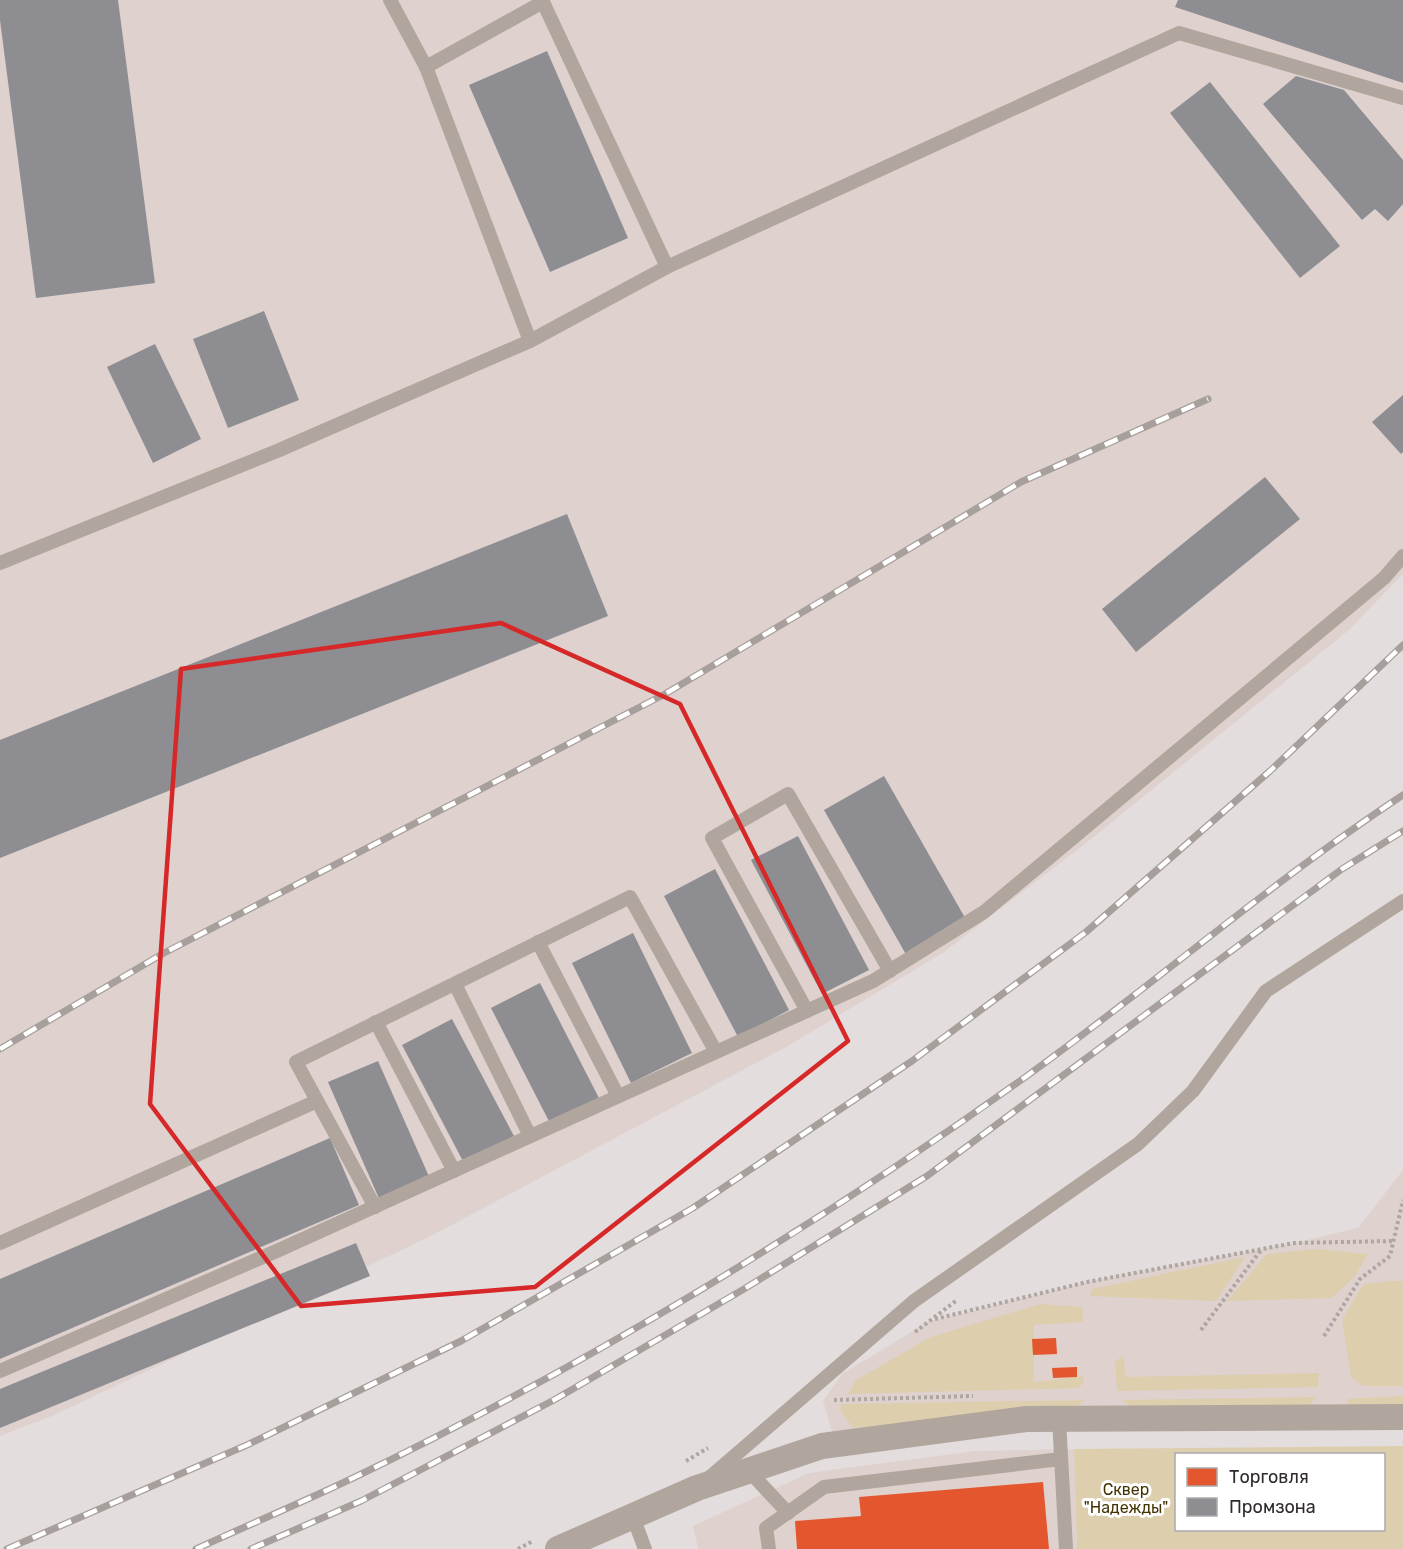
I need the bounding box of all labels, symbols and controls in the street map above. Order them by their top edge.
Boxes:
legend [1175,1453,1385,1531]
text: Торговля [1229,1466,1309,1488]
park label: Сквер "Надежды" [1084,1480,1168,1517]
text: Промзона [1229,1496,1316,1518]

